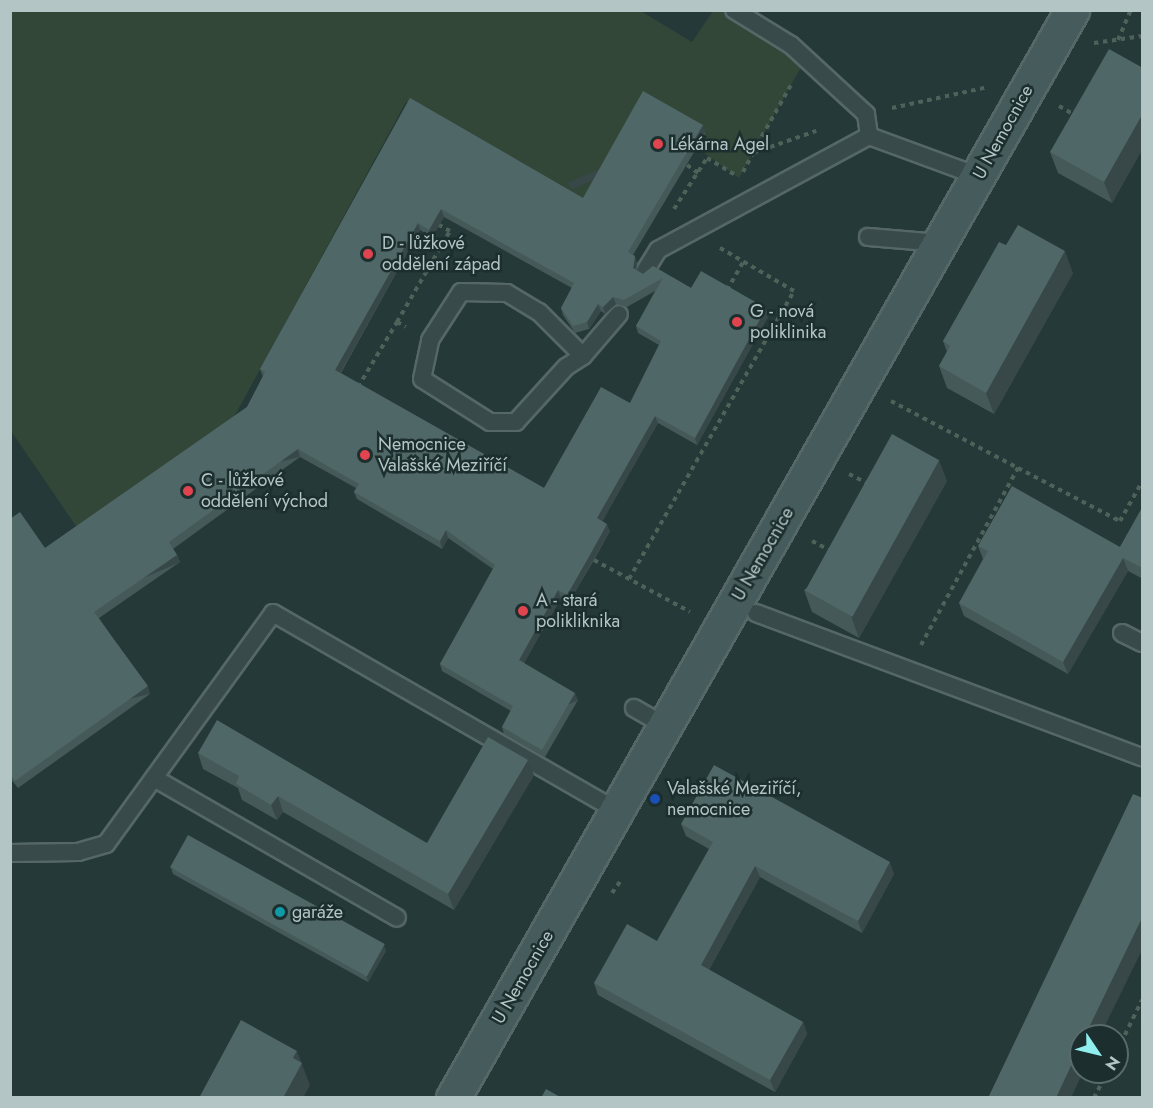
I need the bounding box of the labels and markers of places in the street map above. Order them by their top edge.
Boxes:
place label: Lékárna Agel [670,133,769,155]
marker: Lékárna Agel [651,137,665,151]
place label: D - lůžkové oddělení západ [382,233,501,276]
marker: D - lůžkové oddělení západ [359,245,377,263]
place label: G - nová poliklinika [750,301,826,344]
marker: G - nová poliklinika [728,313,746,331]
place label: Nemocnice Valašské Meziříčí [378,434,507,476]
marker: Nemocnice Valašské Meziříčí [356,446,374,464]
place label: C - lůžkové oddělení východ [201,470,328,512]
marker: C - lůžkové oddělení východ [179,482,197,500]
place label: A - stará polikliknika [536,590,620,632]
marker: A - stará polikliknika [514,602,532,620]
place label: Valašské Meziříčí, nemocnice [667,778,802,820]
marker: Valašské Meziříčí, nemocnice [648,792,662,806]
place label: garáže [292,901,343,923]
marker: garáže [273,905,287,919]

